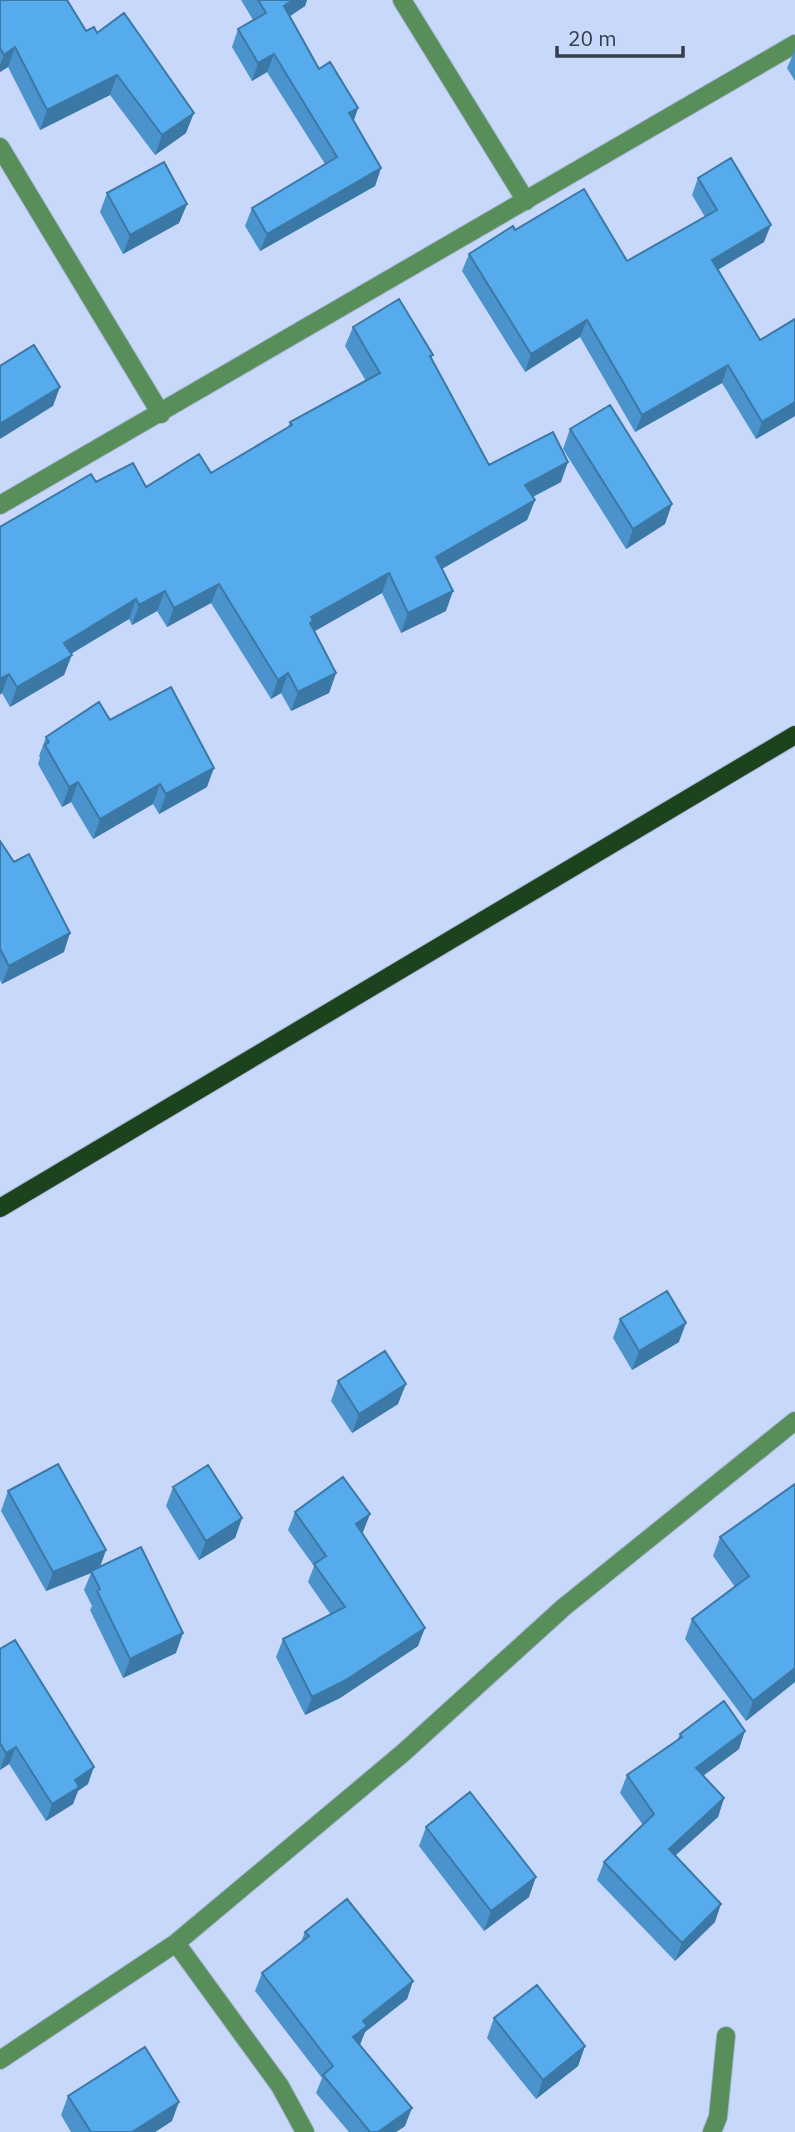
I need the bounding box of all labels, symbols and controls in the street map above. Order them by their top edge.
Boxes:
scale bar [557,14,683,58]
text: 20 m [568,24,617,52]

